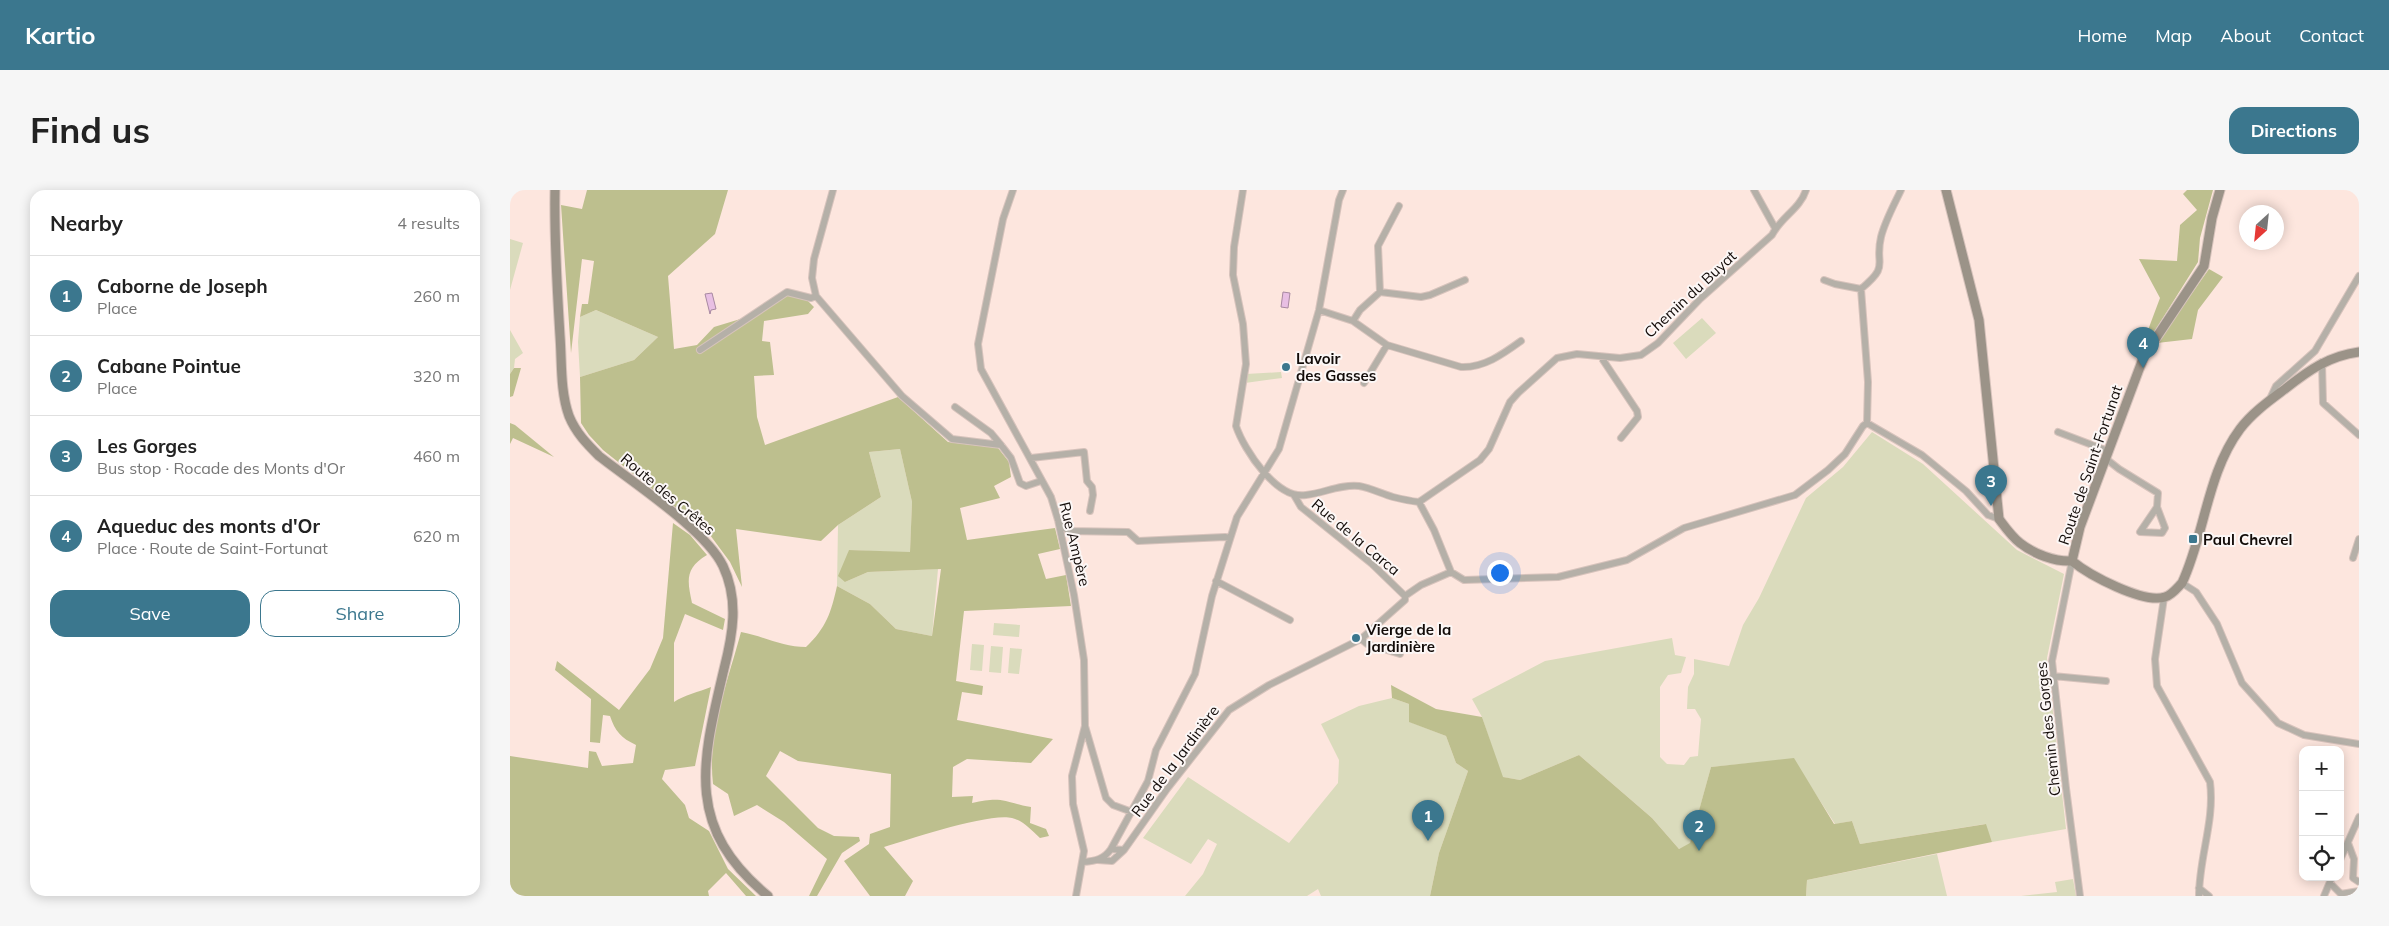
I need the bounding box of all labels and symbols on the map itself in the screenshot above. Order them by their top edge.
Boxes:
north arrow [2239,205,2284,250]
street label: Chemin du Buyat [1640,246,1740,342]
pin: 4 [2127,327,2159,368]
place label: Lavoir des Gasses [1296,349,1376,385]
marker: Lavoir des Gasses [1280,361,1292,373]
street label: Route de Saint-Fortunat [2054,383,2126,547]
street label: Route des Crêtes [617,449,719,539]
pin: 3 [1975,465,2007,506]
street label: Rue de la Carca [1308,495,1404,579]
street label: Rue Ampère [1055,500,1095,588]
place label: Paul Chevrel [2203,530,2292,549]
marker: Paul Chevrel [2187,533,2199,545]
your location [1487,560,1513,586]
place label: Vierge de la Jardinière [1365,620,1451,656]
marker: Vierge de la Jardinière [1350,632,1362,644]
street label: Chemin des Gorges [2032,661,2064,797]
street label: Rue de la Jardinière [1127,702,1223,820]
pin: 1 [1412,800,1444,841]
pin: 2 [1683,810,1715,851]

